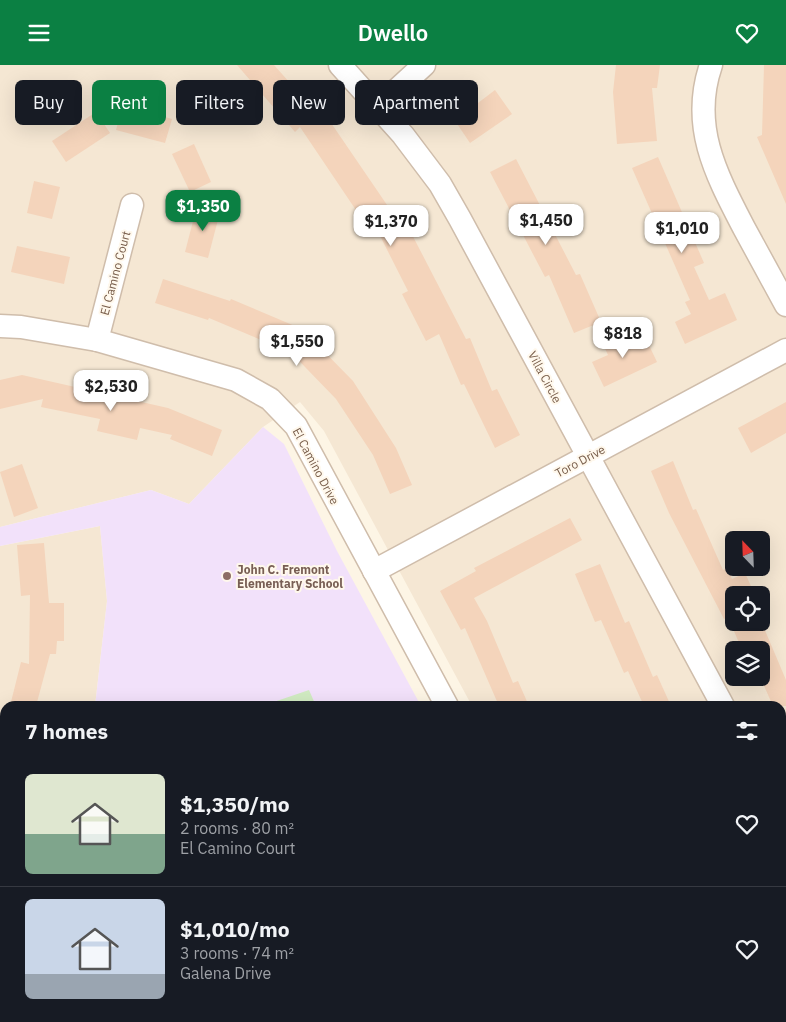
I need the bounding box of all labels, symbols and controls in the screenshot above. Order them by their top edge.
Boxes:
text: Dwello [358,18,428,47]
icon: menu [25,19,53,47]
icon: heart [733,19,761,47]
chip: Buy [15,80,82,125]
chip: Rent [92,80,166,125]
chip: Filters [176,80,263,125]
chip: New [273,80,345,125]
chip: Apartment [355,80,478,125]
pin: $1,350 [162,189,244,232]
text: $1,350 [177,196,229,216]
pin: $1,450 [505,203,587,246]
pin: $1,370 [350,205,432,247]
text: $1,450 [520,210,572,230]
text: $1,370 [365,211,417,231]
pin: $1,010 [641,211,723,254]
text: $1,010 [656,218,708,238]
street label: El Camino Court [97,229,133,317]
pin: $818 [593,317,653,359]
text: $818 [604,323,642,343]
pin: $1,550 [256,325,338,367]
text: $1,550 [271,331,323,351]
street label: Villa Circle [525,348,565,406]
pin: $2,530 [70,369,152,412]
text: $2,530 [85,376,137,396]
street label: El Camino Drive [290,425,343,507]
street label: Toro Drive [552,441,608,480]
north arrow [725,531,770,576]
map controls [725,531,770,686]
place label: John C. Fremont Elementary School [237,562,343,591]
marker: John C. Fremont Elementary School [221,570,233,582]
button: locate [725,586,770,631]
button: layers [725,641,770,686]
text: 7 homes [25,717,108,745]
icon: filters [733,717,761,745]
text: $1,350/mo [180,790,290,818]
icon: home [65,794,125,854]
icon: heart [733,810,761,838]
text: 2 rooms · 80 m² [180,818,294,838]
text: El Camino Court [180,838,295,858]
text: $1,010/mo [180,915,290,943]
icon: home [65,919,125,979]
icon: heart [733,935,761,963]
text: 3 rooms · 74 m² [180,943,294,963]
text: Galena Drive [180,963,271,983]

